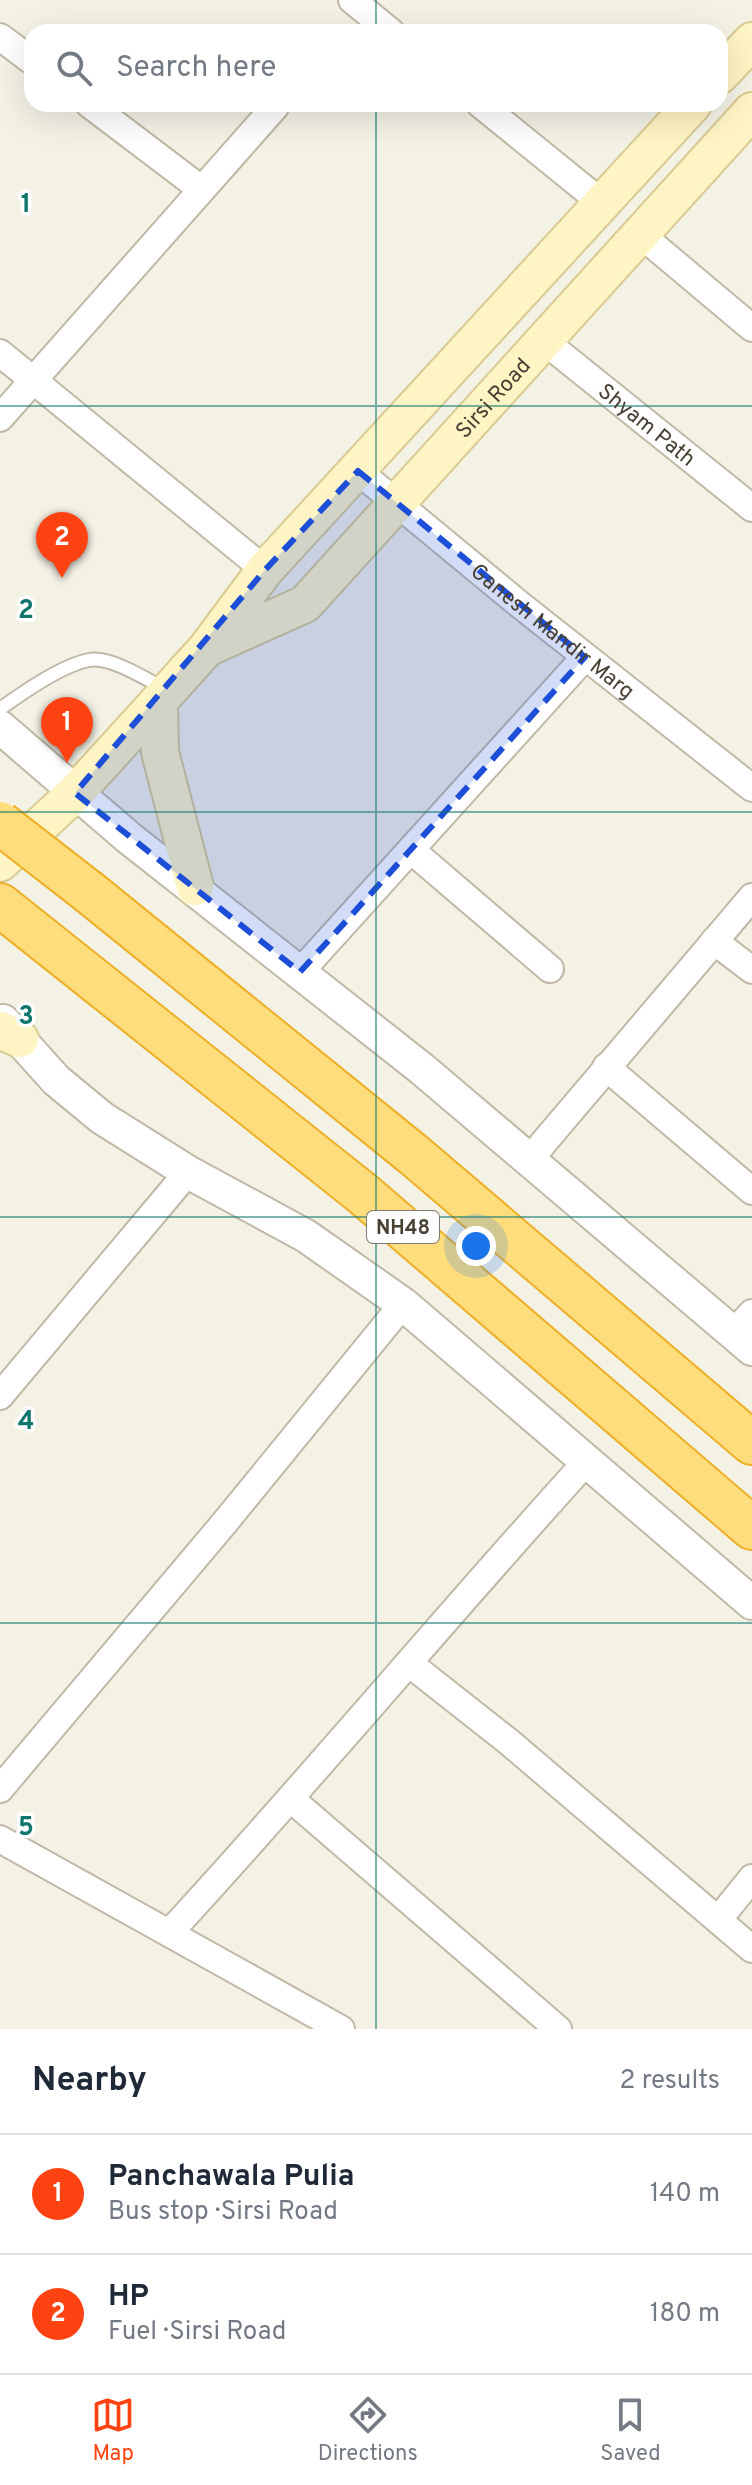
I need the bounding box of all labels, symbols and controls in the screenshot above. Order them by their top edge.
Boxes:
search box [24,24,728,112]
icon: search [52,46,96,90]
text: Search here [116,50,276,87]
text: 1 [21,189,31,222]
street label: Sirsi Road [451,353,537,445]
street label: Shyam Path [592,379,700,473]
pin: 2 [36,512,88,578]
street label: Ganesh Mandir Marg [464,559,639,706]
text: 2 [18,595,34,628]
pin: 1 [41,697,93,763]
text: 3 [18,1001,34,1034]
road number: NH48 [367,1211,439,1243]
your location [456,1226,496,1266]
text: 4 [18,1406,34,1439]
text: 5 [18,1812,34,1845]
text: Nearby [32,2060,147,2103]
text: 2 results [620,2065,720,2098]
text: Panchawala Pulia [108,2159,355,2196]
text: 1 [53,2178,63,2211]
text: 140 m [650,2178,720,2211]
text: Bus stop · Sirsi Road [108,2196,338,2229]
text: HP [108,2279,149,2316]
text: 2 [50,2298,66,2331]
text: 180 m [650,2298,720,2331]
text: Fuel · Sirsi Road [108,2316,286,2349]
tab: Map [91,2393,135,2468]
tab: Directions [318,2393,418,2468]
tab: Saved [600,2393,661,2468]

